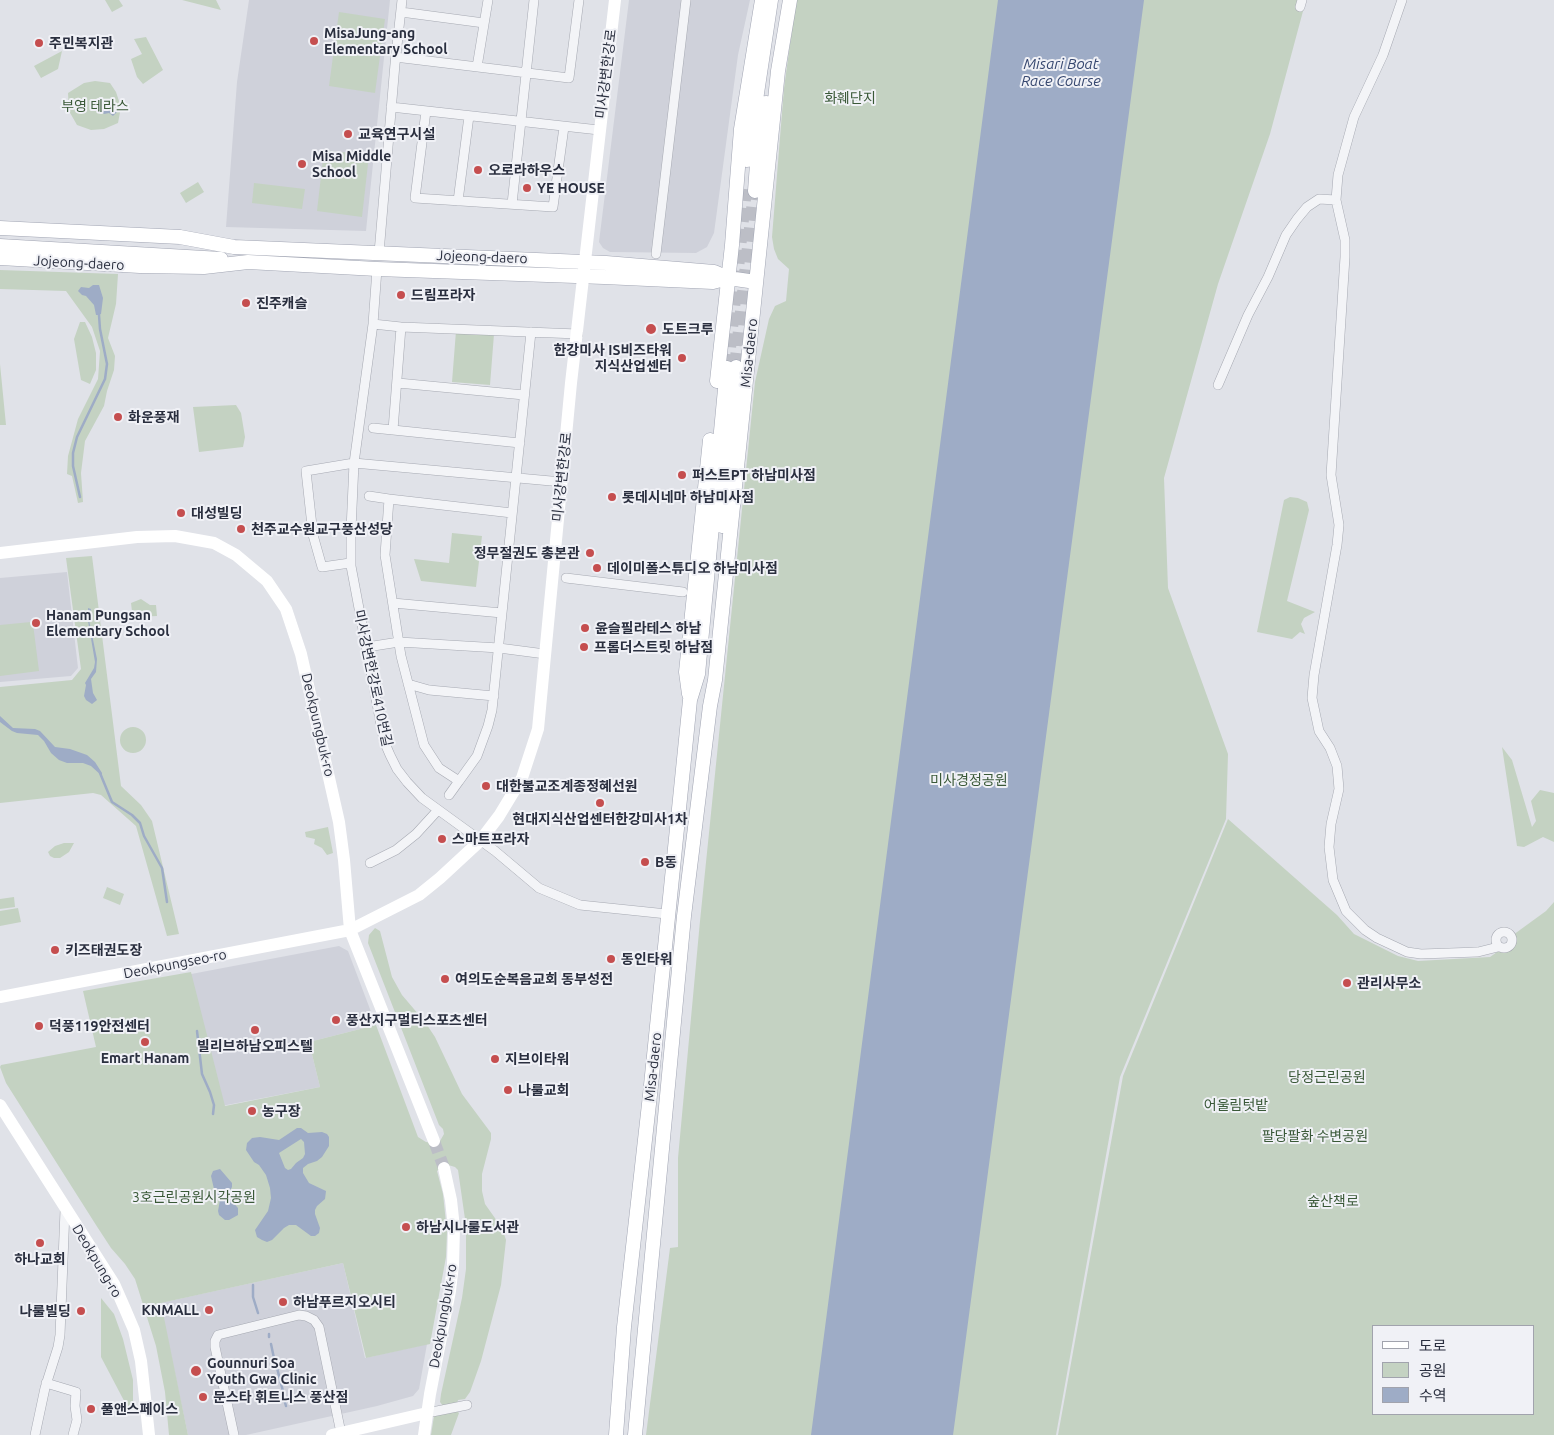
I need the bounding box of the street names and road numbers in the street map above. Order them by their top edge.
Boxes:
street label: 미사강변한강로 [592,28,620,120]
street label: Jojeong-daero [436,247,528,267]
street label: Jojeong-daero [33,252,125,274]
street label: Misa-daero [737,318,761,388]
street label: 미사강변한강로 [549,431,575,523]
street label: 미사강변한강로410번길 [350,608,396,748]
street label: Deokpungbuk-ro [298,672,338,778]
street label: Deokpungseo-ro [122,946,228,982]
street label: Misa-daero [641,1032,665,1102]
street label: Deokpung-ro [69,1221,125,1301]
street label: Deokpungbuk-ro [426,1263,460,1369]

